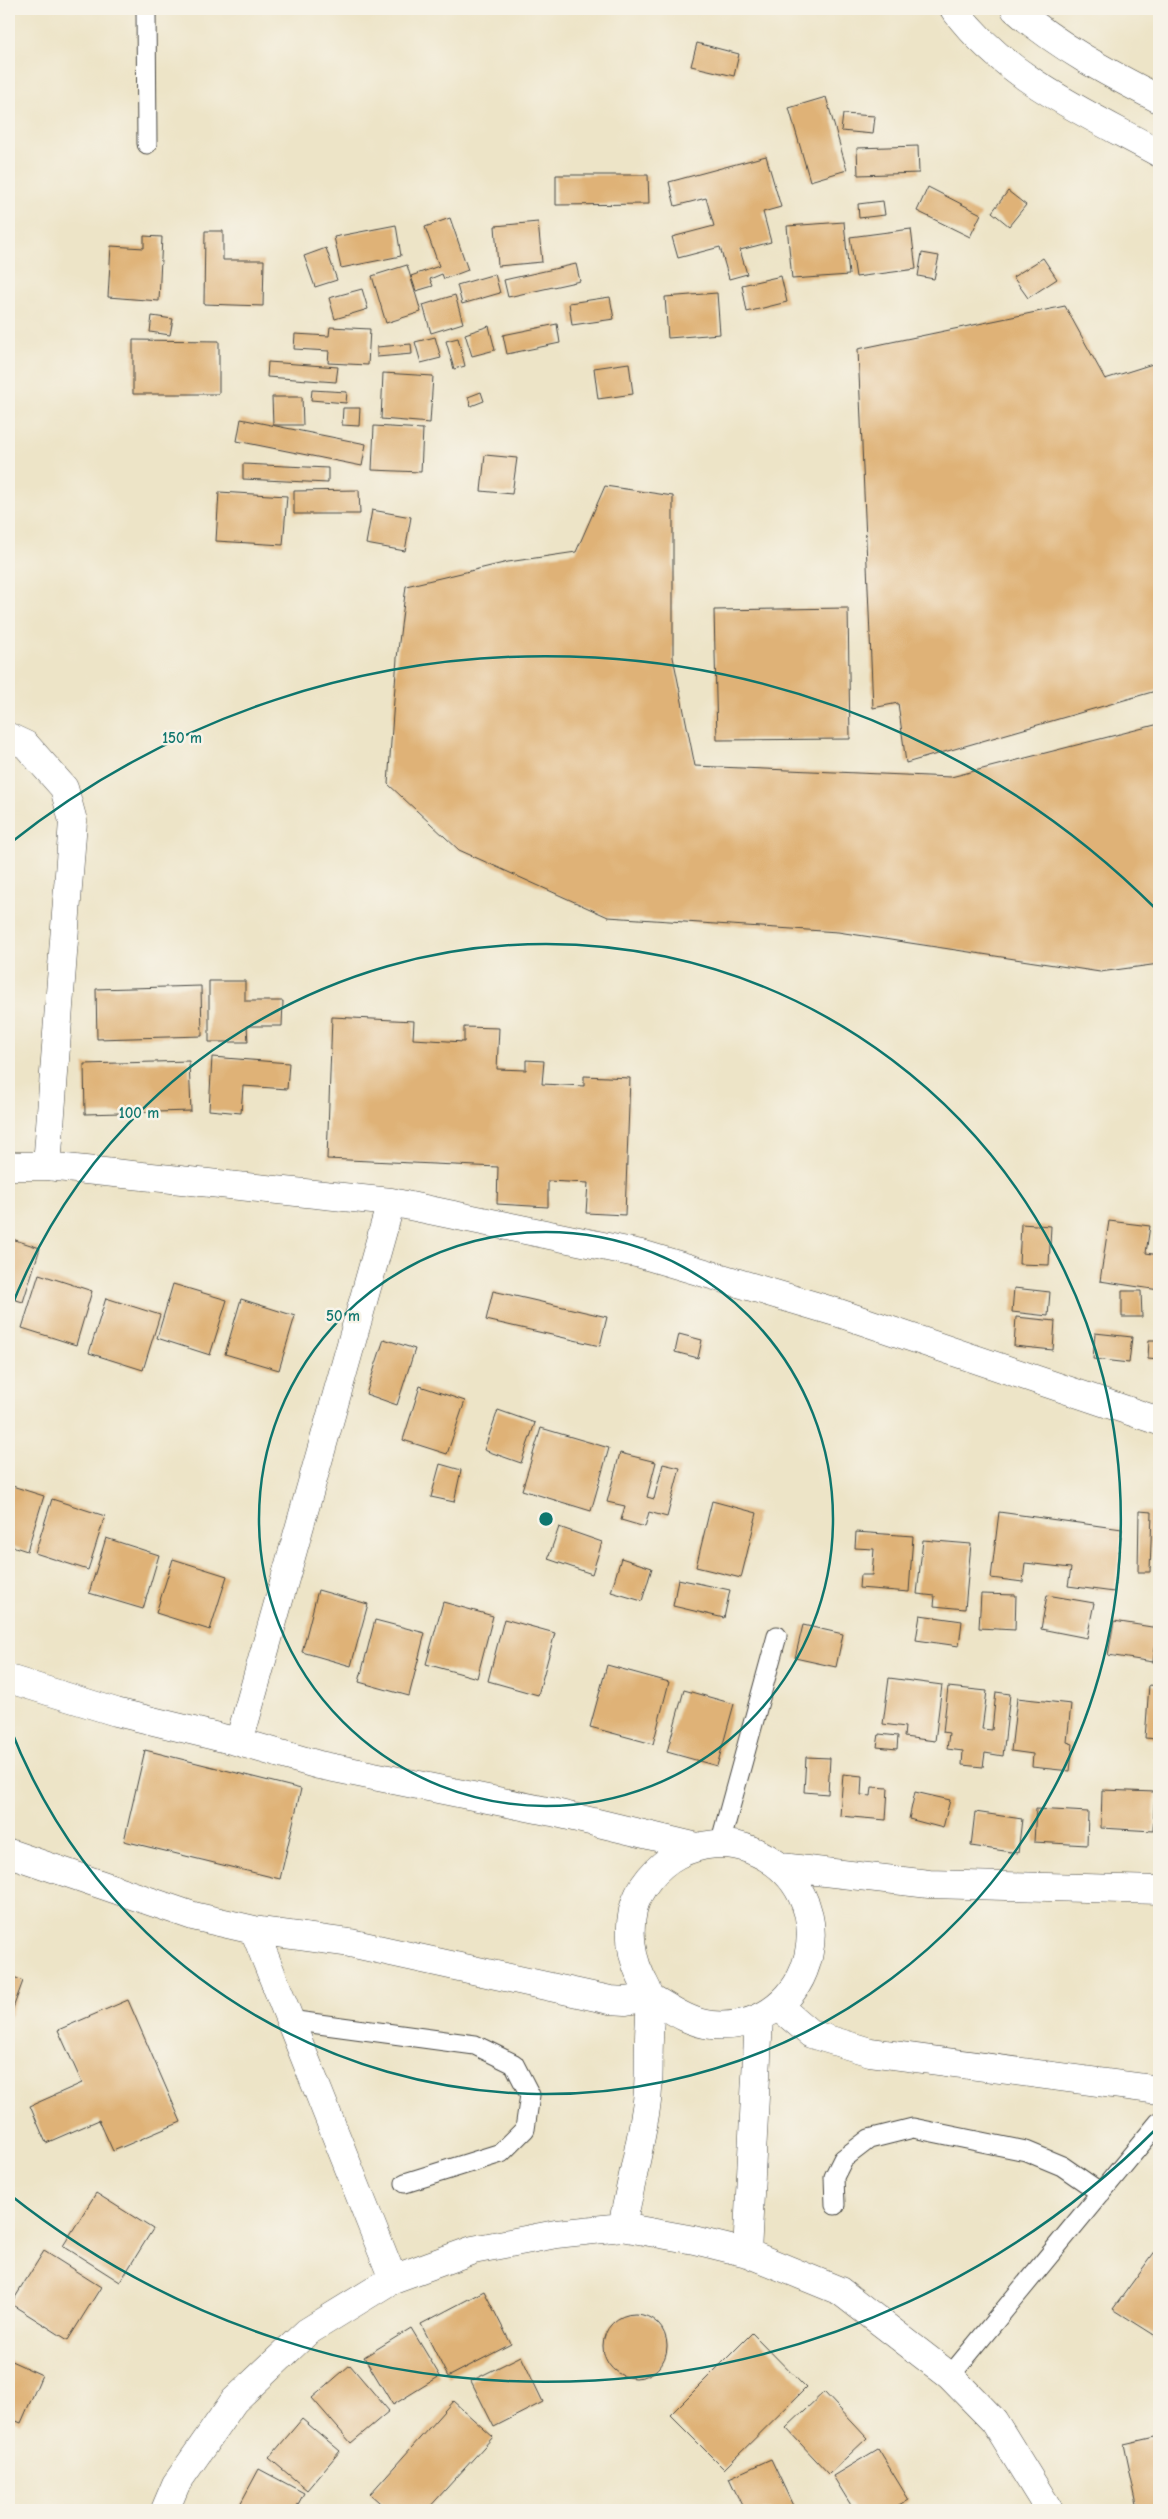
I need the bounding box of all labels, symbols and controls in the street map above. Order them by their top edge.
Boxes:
text: 150 m [162,729,202,747]
text: 100 m [119,1104,159,1122]
text: 50 m [326,1307,360,1325]
centre of rings [537,1510,555,1528]

